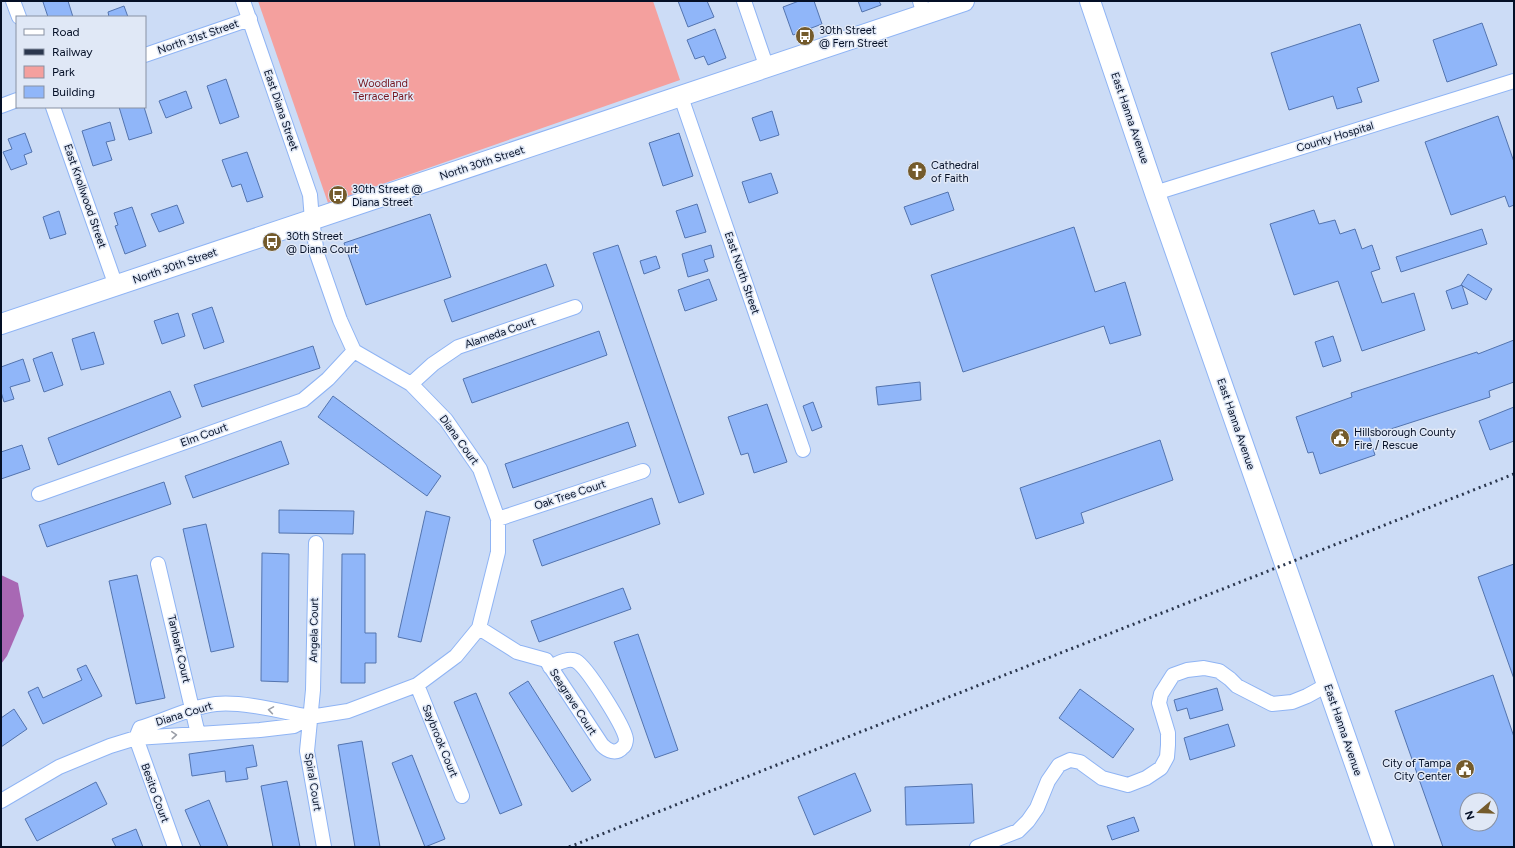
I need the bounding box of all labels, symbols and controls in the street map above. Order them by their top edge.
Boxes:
legend [16,16,146,108]
street label: North 31st Street [156,17,240,57]
place label: 30th Street @ Fern Street [819,24,888,50]
text: Road [52,25,80,39]
bus stop icon: 30th Street @ Fern Street [794,25,816,47]
text: Railway [52,45,93,59]
text: Park [52,65,75,79]
street label: East Diana Street [261,68,301,152]
street label: East Hanna Avenue [1108,71,1152,165]
park label: Woodland Terrace Park [353,77,414,103]
text: Building [52,85,95,99]
street label: County Hospital [1295,119,1375,155]
street label: East Knollwood Street [61,142,109,250]
street label: North 30th Street [438,143,526,183]
place label: Cathedral of Faith [931,159,979,185]
church icon: Cathedral of Faith [906,160,928,182]
place label: 30th Street @ Diana Street [352,183,423,209]
bus stop icon: 30th Street @ Diana Street [327,184,349,206]
place label: 30th Street @ Diana Court [286,230,358,256]
street label: East North Street [722,230,762,316]
bus stop icon: 30th Street @ Diana Court [261,231,283,253]
street label: North 30th Street [131,245,219,287]
street label: Alameda Court [463,315,537,351]
street label: East Hanna Avenue [1214,377,1258,471]
street label: Diana Court [437,413,481,467]
street label: Elm Court [179,420,229,450]
place label: Hillsborough County Fire / Rescue [1354,426,1456,452]
public building icon: Hillsborough County Fire / Rescue [1329,427,1351,449]
street label: Oak Tree Court [533,477,607,513]
street label: Angela Court [307,597,321,663]
street label: Tanbark Court [165,614,193,684]
street label: Seagrave Court [547,666,599,738]
street label: East Hanna Avenue [1321,683,1365,777]
street label: Diana Court [154,699,214,729]
street label: Saybrook Court [419,703,461,779]
one-way arrow [268,706,275,714]
one-way arrow [171,730,177,739]
street label: Spiral Court [302,752,324,812]
place label: City of Tampa City Center [1382,757,1451,783]
public building icon: City of Tampa City Center [1454,758,1476,780]
street label: Besito Court [138,762,172,824]
north arrow [1459,792,1499,832]
text: N [1462,809,1478,821]

